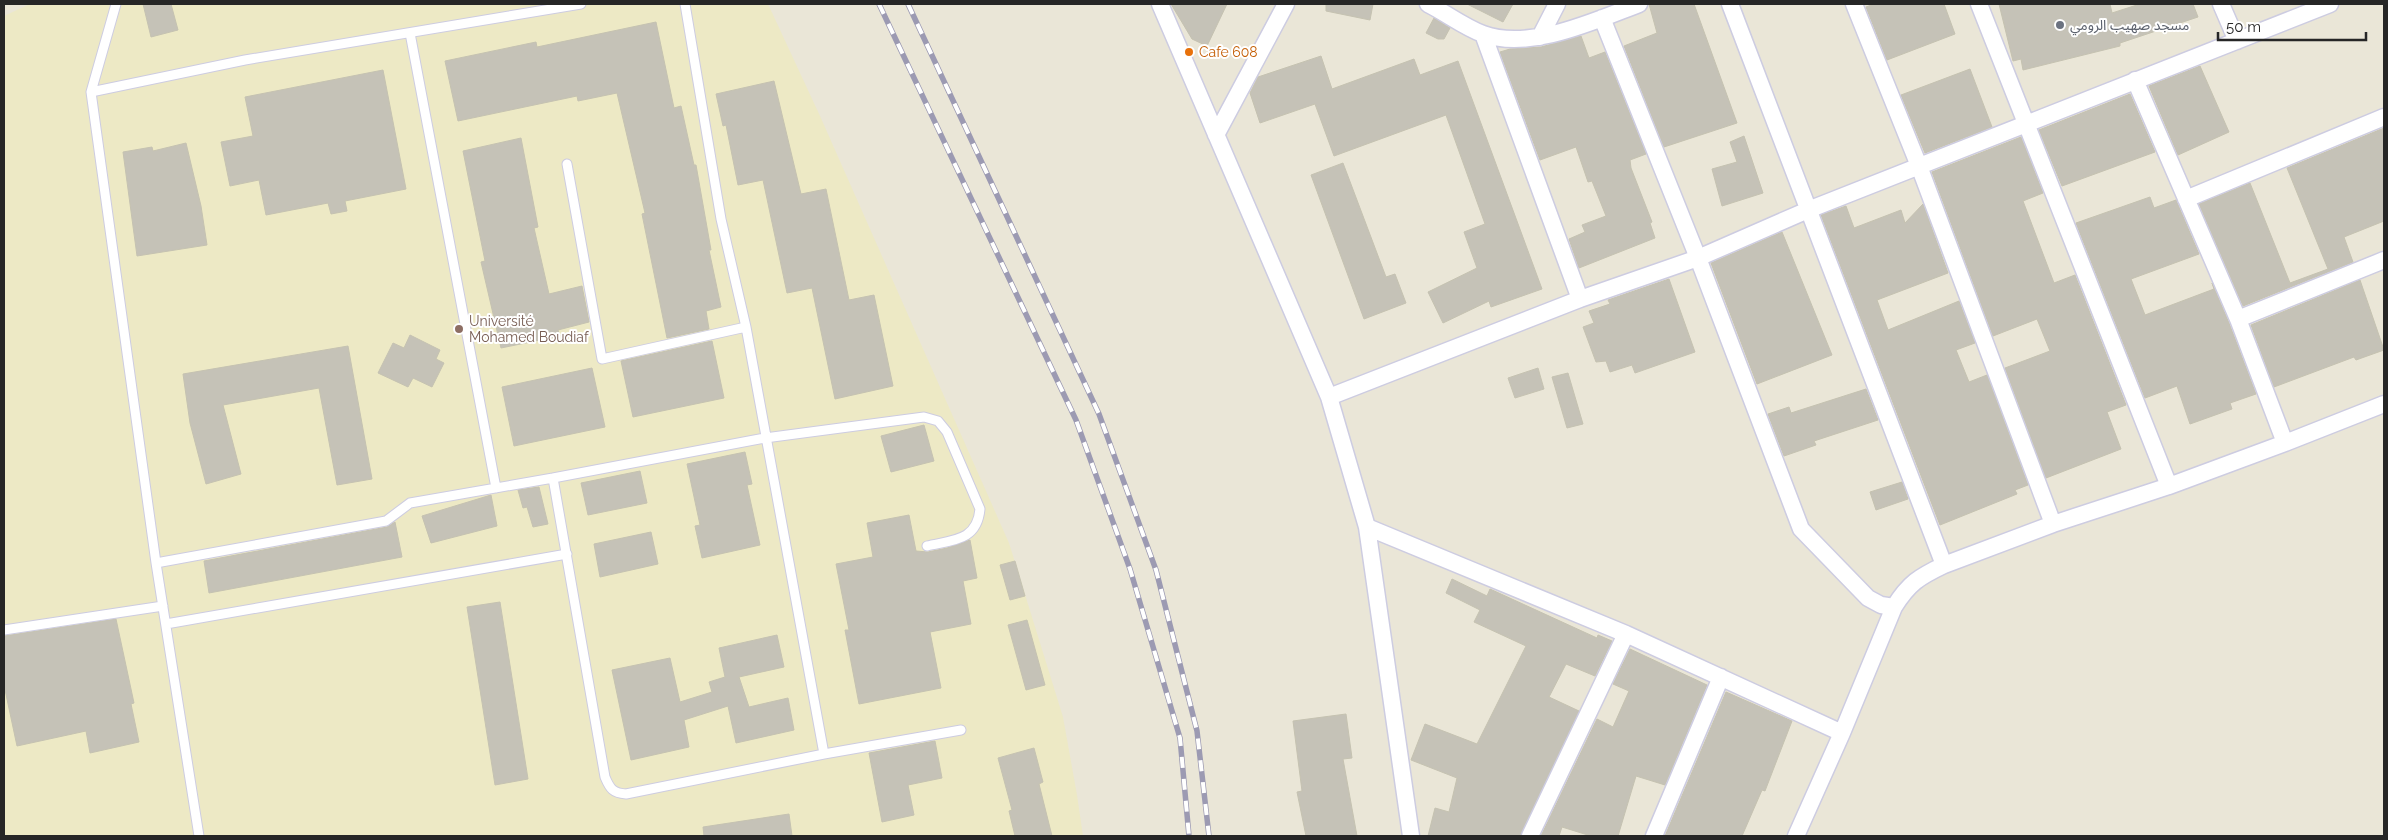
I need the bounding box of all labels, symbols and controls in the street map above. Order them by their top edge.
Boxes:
scale bar [2218,10,2366,42]
place label: مسجد صهيب الرومي [2070,17,2189,36]
text: 50 m [2226,18,2261,36]
marker: مسجد صهيب الرومي [2054,19,2066,31]
place label: Cafe 608 [1199,44,1258,60]
marker: Cafe 608 [1183,46,1195,58]
place label: Université Mohamed Boudiaf [469,313,590,345]
marker: Université Mohamed Boudiaf [453,323,465,335]

